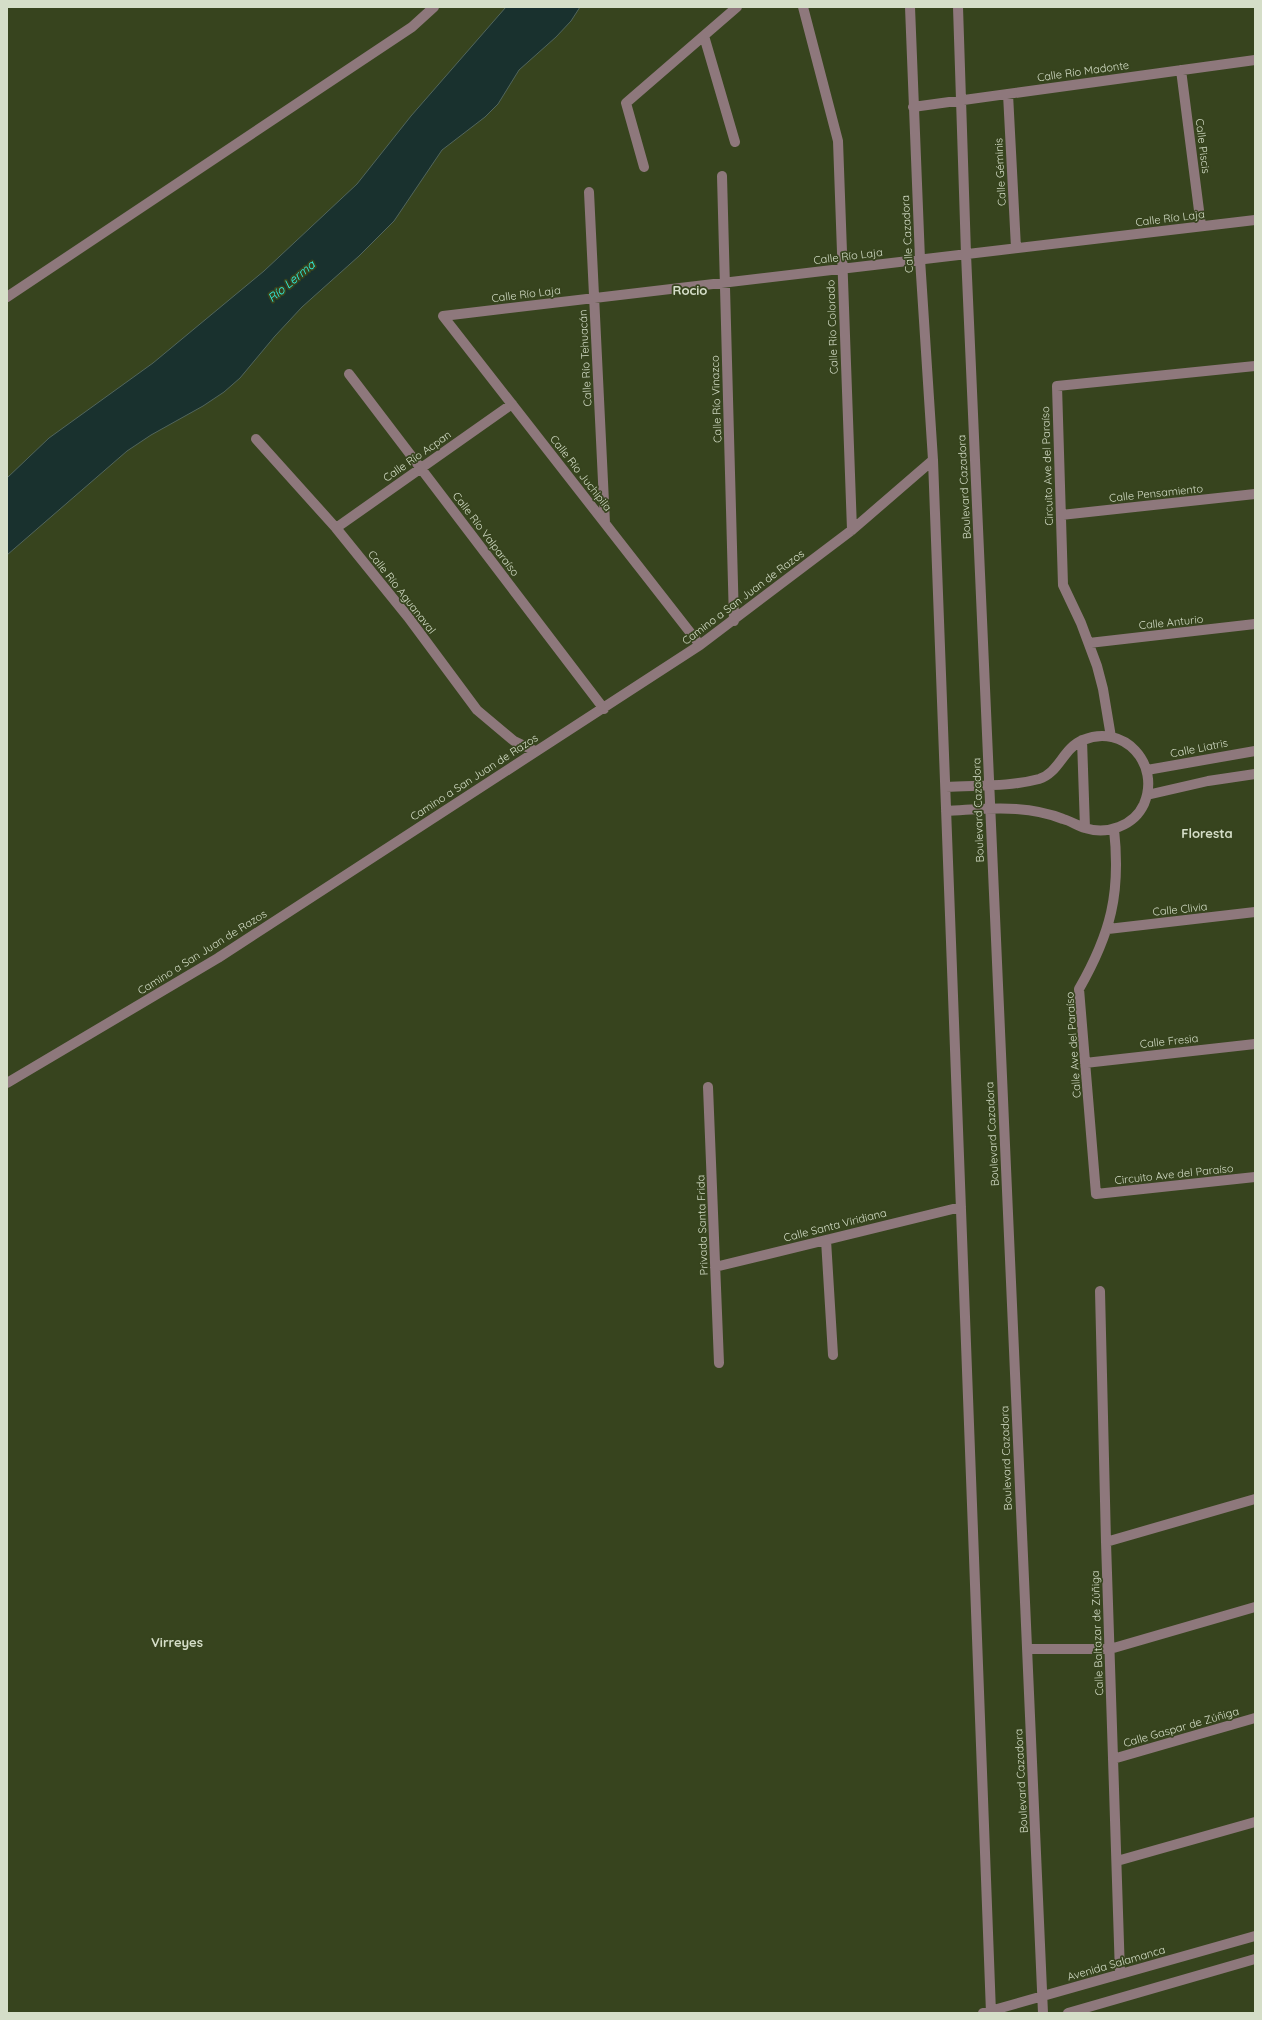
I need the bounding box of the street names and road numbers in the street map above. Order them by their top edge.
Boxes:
street label: Calle Río Madonte [1036,58,1130,84]
street label: Calle Piscis [1193,118,1213,174]
street label: Calle Géminis [991,138,1009,206]
street label: Calle Cazadora [898,195,916,273]
street label: Calle Río Laja [1135,207,1205,229]
street label: Calle Río Laja [813,245,883,267]
street label: Calle Río Colorado [823,279,841,374]
street label: Calle Río Laja [491,283,561,305]
street label: Calle Río Tehuacán [575,309,595,407]
street label: Calle Río Vinazco [707,355,725,443]
street label: Circuito Ave del Paraíso [1038,406,1056,526]
street label: Calle Río Acpan [380,427,454,485]
street label: Calle Río Juchipila [547,432,615,514]
street label: Boulevard Cazadora [954,434,974,540]
street label: Calle Pensamiento [1108,481,1204,505]
street label: Calle Río Valparaíso [450,489,523,579]
street label: Camino a San Juan de Razos [679,546,807,648]
street label: Calle Río Aguanaval [365,547,439,637]
street label: Calle Anturio [1138,612,1204,632]
street label: Camino a San Juan de Razos [407,730,541,824]
street label: Calle Liatris [1169,736,1229,760]
street label: Boulevard Cazadora [969,757,987,863]
street label: Calle Clivia [1152,899,1208,919]
street label: Camino a San Juan de Razos [135,906,269,998]
street label: Calle Ave del Paraíso [1062,991,1084,1099]
street label: Calle Fresia [1139,1031,1199,1051]
street label: Boulevard Cazadora [982,1081,1002,1187]
street label: Circuito Ave del Paraíso [1114,1161,1234,1187]
street label: Privada Santa Frida [693,1174,711,1276]
street label: Calle Santa Viridiana [782,1205,888,1245]
street label: Boulevard Cazadora [997,1405,1015,1511]
street label: Calle Baltazar de Zúñiga [1088,1570,1106,1696]
street label: Calle Gaspar de Zúñiga [1122,1704,1240,1750]
street label: Boulevard Cazadora [1011,1728,1031,1834]
street label: Avenida Salamanca [1065,1942,1167,1984]

